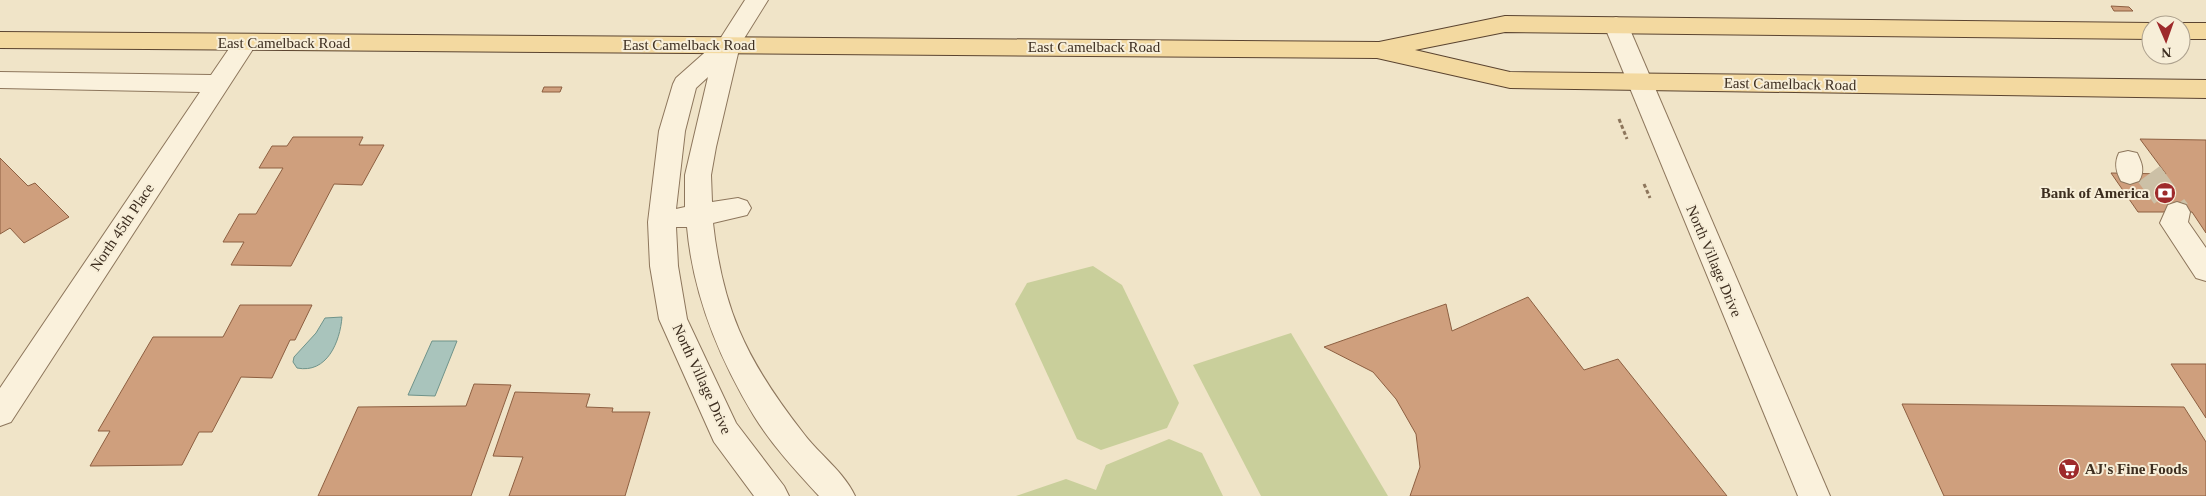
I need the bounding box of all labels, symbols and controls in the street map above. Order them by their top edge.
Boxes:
north arrow [2141,15,2191,65]
street label: East Camelback Road [218,35,351,51]
street label: East Camelback Road [623,37,756,53]
street label: East Camelback Road [1028,39,1161,55]
text: N [2161,45,2172,60]
street label: East Camelback Road [1724,75,1857,93]
street label: North 45th Place [87,180,157,274]
bank icon: Bank of America [2153,181,2177,205]
place label: Bank of America [2041,185,2149,201]
street label: North Village Drive [1683,203,1745,319]
street label: North Village Drive [669,321,735,437]
supermarket icon: AJ's Fine Foods [2057,457,2081,481]
place label: AJ's Fine Foods [2085,461,2188,477]

